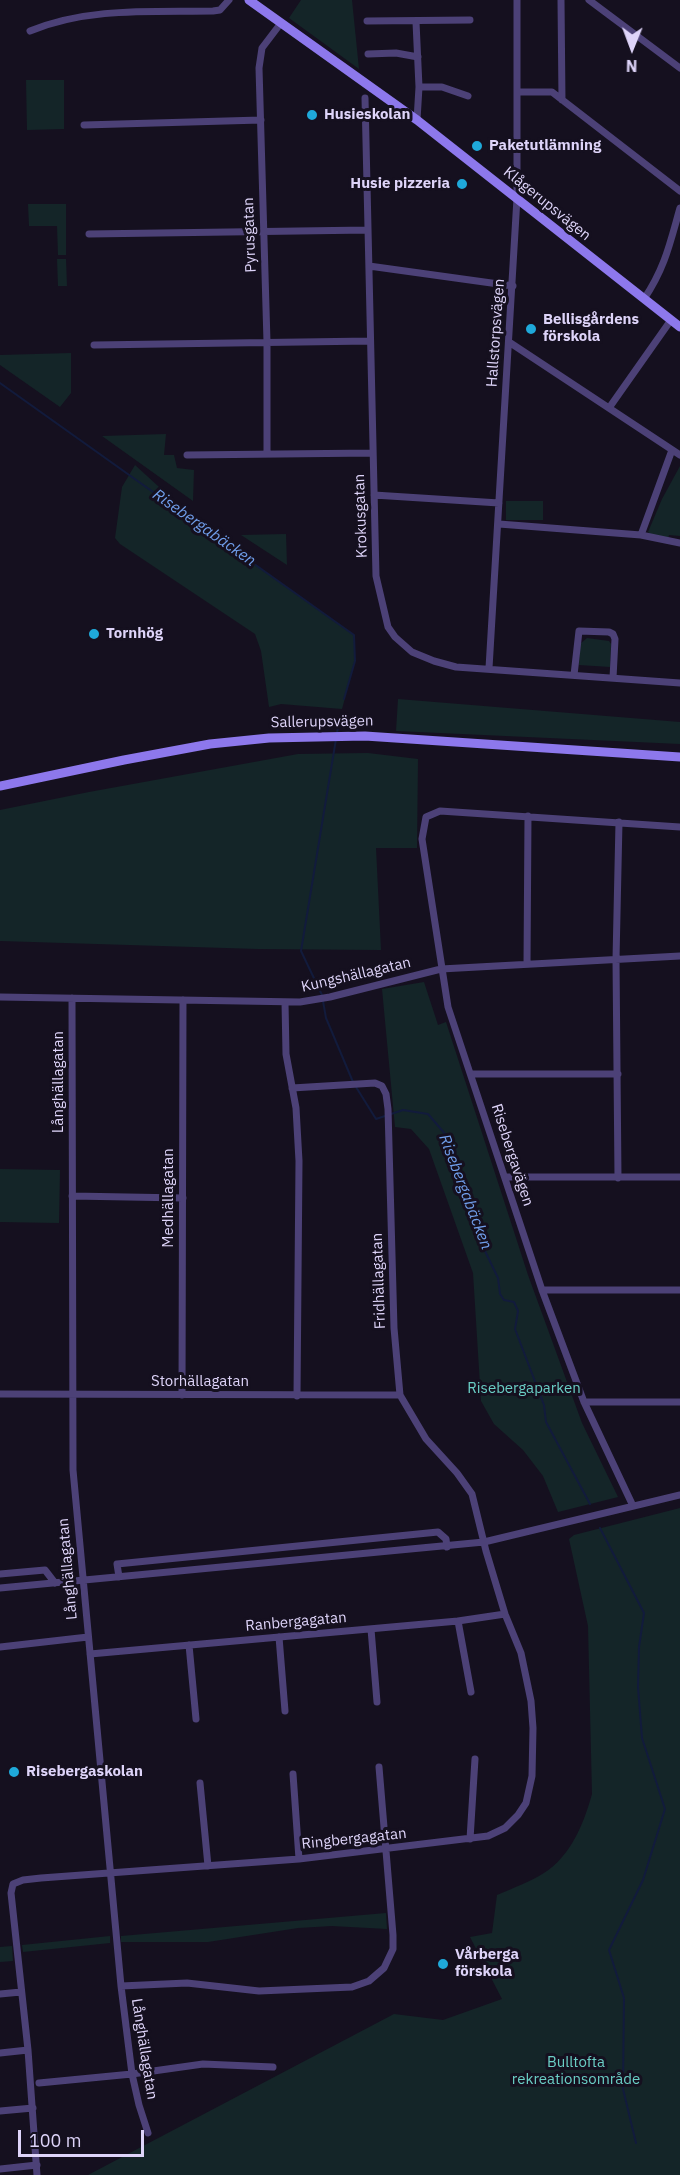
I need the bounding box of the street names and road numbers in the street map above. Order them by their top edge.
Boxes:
street label: Klågerupsvägen [500,163,594,245]
street label: Pyrusgatan [240,197,260,273]
street label: Hallstorpsvägen [483,278,509,388]
street label: Krokusgatan [351,474,371,558]
street label: Sallerupsvägen [270,712,374,732]
street label: Kungshällagatan [299,954,413,996]
street label: Långhällagatan [50,1031,68,1133]
street label: Risebergavägen [487,1102,537,1208]
street label: Medhällagatan [160,1148,178,1248]
street label: Fridhällagatan [368,1233,390,1329]
street label: Storhällagatan [151,1373,249,1391]
street label: Långhällagatan [55,1517,81,1621]
street label: Ranbergagatan [245,1609,347,1635]
street label: Ringbergagatan [301,1825,407,1853]
street label: Långhällagatan [127,1997,161,2101]

